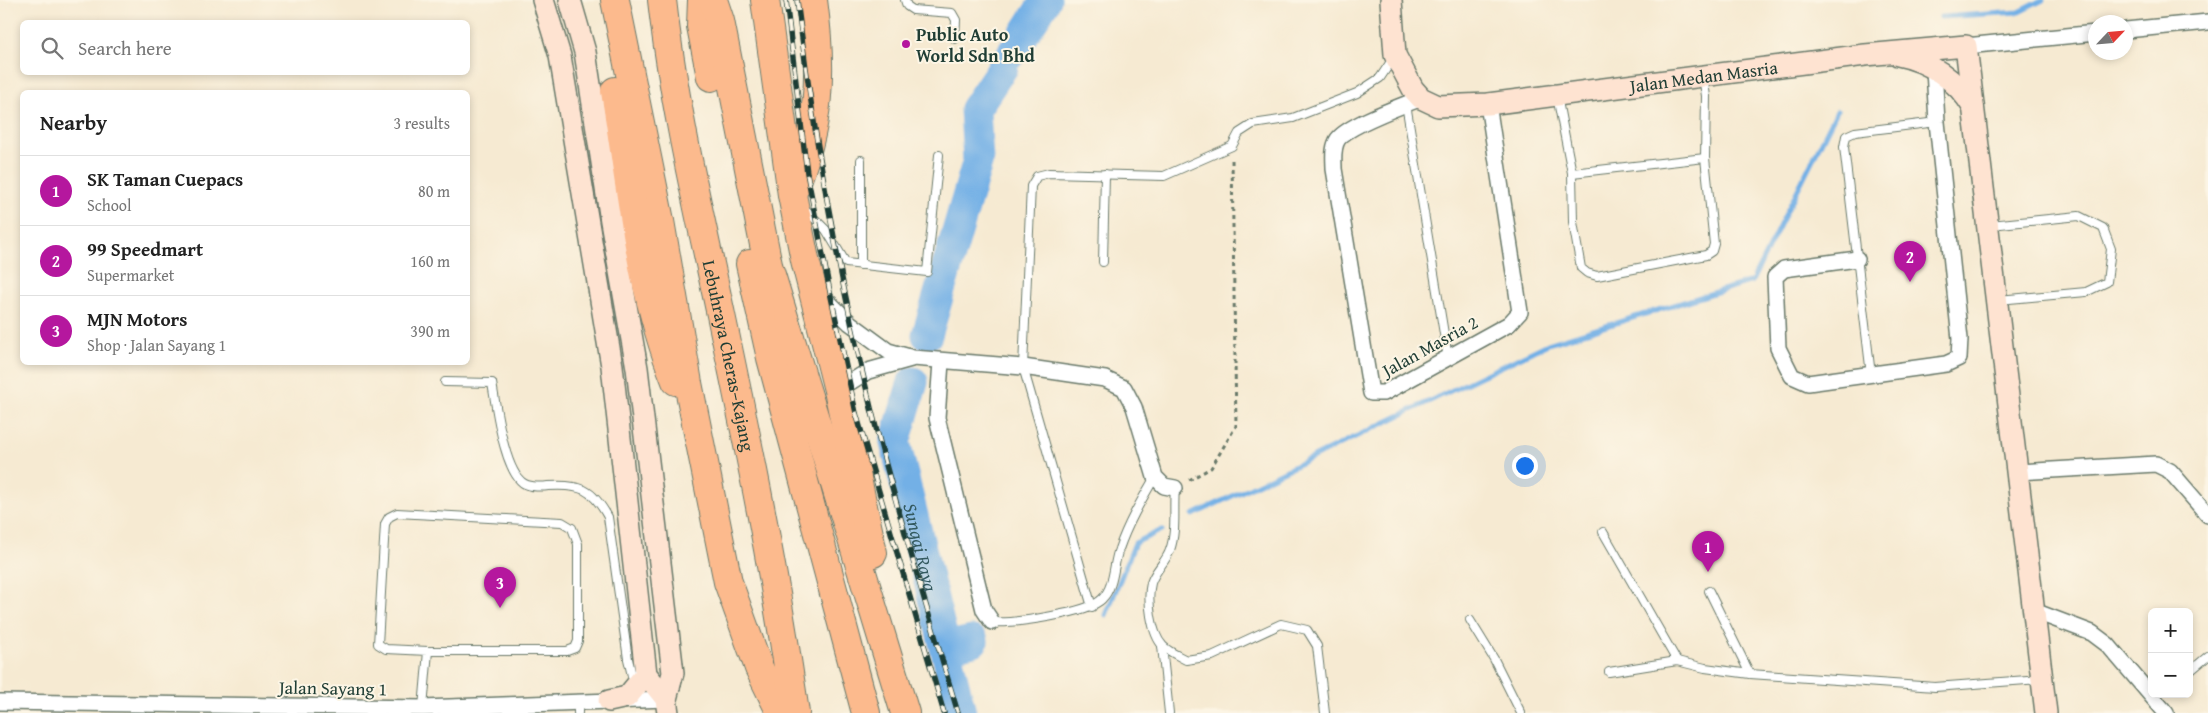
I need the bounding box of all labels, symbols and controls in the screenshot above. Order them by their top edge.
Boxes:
north arrow [2088,15,2133,60]
search box [20,20,470,75]
place label: Public Auto World Sdn Bhd [916,21,1035,69]
icon: search [38,34,66,62]
text: Search here [78,34,172,62]
marker: Public Auto World Sdn Bhd [900,38,912,50]
street label: Jalan Medan Masria [1626,53,1780,99]
text: Nearby [40,107,107,138]
text: 3 results [393,111,450,135]
text: SK Taman Cuepacs [87,165,243,193]
text: 1 [52,179,60,203]
text: 80 m [418,179,450,203]
text: School [87,193,131,217]
text: 99 Speedmart [87,235,203,263]
pin: 2 [1894,241,1926,282]
text: 2 [52,249,60,273]
text: 160 m [410,249,450,273]
street label: Lebuhraya Cheras–Kajang [696,257,762,454]
text: Supermarket [87,263,174,287]
text: MJN Motors [87,305,187,333]
street label: Jalan Masria 2 [1375,309,1483,384]
text: 3 [52,319,60,343]
text: 390 m [410,319,450,343]
text: Shop · Jalan Sayang 1 [87,333,226,357]
your location [1512,453,1538,479]
water label: Sungai Raya [896,500,945,595]
pin: 1 [1692,531,1724,572]
pin: 3 [484,567,516,608]
map controls [2148,608,2193,698]
button: + [2148,608,2193,653]
button: − [2148,653,2193,698]
street label: Jalan Sayang 1 [277,674,387,702]

